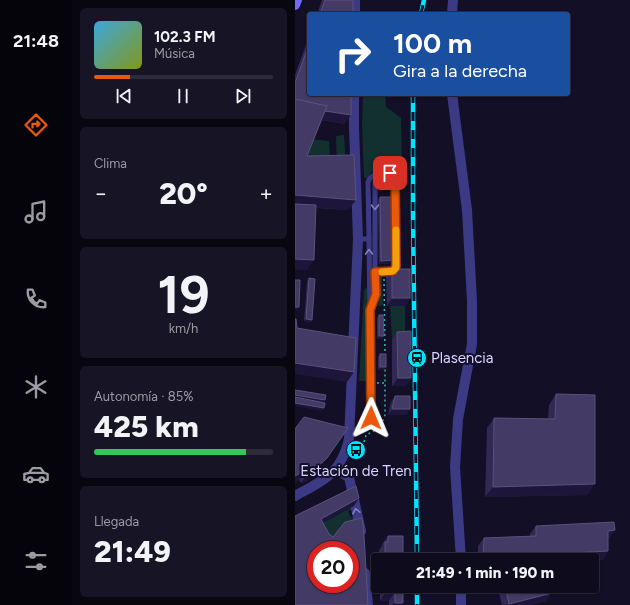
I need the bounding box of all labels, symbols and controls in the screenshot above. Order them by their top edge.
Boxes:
text: 100 m [393,26,472,60]
text: 102.3 FM [154,28,216,46]
icon: right [327,28,379,80]
text: 21:48 [13,30,59,52]
text: Música [154,46,195,61]
text: Gira a la derecha [393,60,527,82]
icon: previous [113,85,135,107]
icon: pause [172,85,194,107]
icon: next [232,85,254,107]
icon: directions [22,111,50,139]
text: Clima [94,156,127,171]
pin [373,156,407,190]
icon: arrive [379,162,401,184]
text: 20° [159,175,208,212]
text: − [94,180,108,207]
text: + [259,180,273,207]
icon: music [22,198,50,226]
one-way arrow [371,204,379,210]
one-way arrow [365,249,373,255]
text: 19 [157,264,210,326]
icon: phone [22,285,50,313]
text: km/h [169,321,198,336]
station icon: Plasencia [406,347,428,369]
place label: Plasencia [431,349,493,367]
icon: climate [22,373,50,401]
text: Autonomía · 85% [94,389,193,404]
position arrow [350,397,392,439]
text: 425 km [94,408,199,445]
bus stop icon: Estación de Tren [345,439,367,461]
icon: car [22,460,50,488]
place label: Estación de Tren [300,462,412,480]
one-way arrow [353,508,361,514]
text: Llegada [94,514,139,529]
text: 21:49 [94,533,171,570]
speed limit sign: 20 [307,541,359,593]
icon: filters [22,547,50,575]
text: 21:49 · 1 min · 190 m [416,564,554,582]

